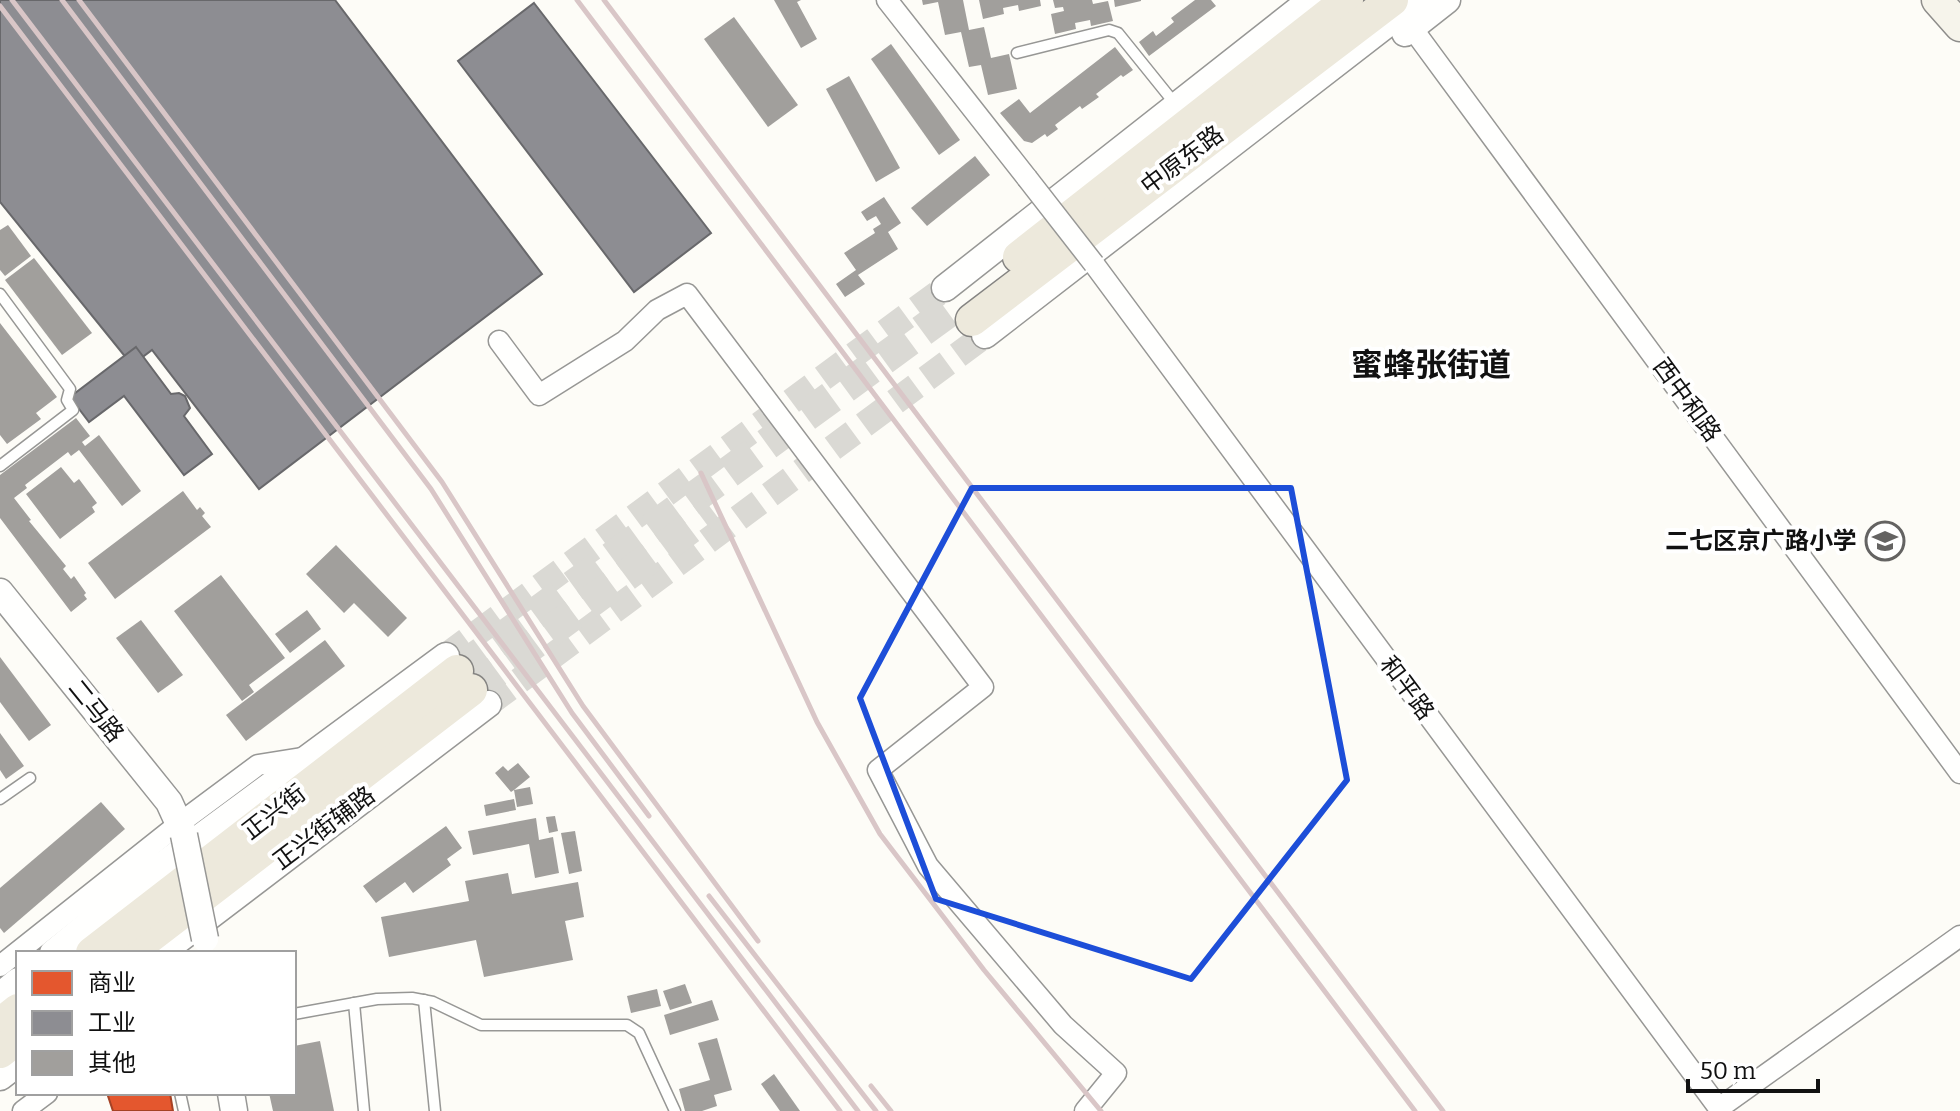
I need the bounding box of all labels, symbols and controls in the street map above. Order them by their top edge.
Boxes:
street label: 中原东路 [1135,120,1229,200]
district label: 蜜蜂张街道 [1351,346,1511,384]
street label: 西中和路 [1647,353,1727,447]
school or university icon: 二七区京广路小学 [1864,520,1906,562]
place label: 二七区京广路小学 [1665,527,1857,555]
street label: 和平路 [1374,651,1440,725]
street label: 二马路 [62,674,130,748]
street label: 正兴街 [237,779,311,845]
street label: 正兴街辅路 [268,781,380,875]
legend [16,951,296,1095]
text: 商业 [88,969,136,997]
text: 工业 [88,1009,136,1037]
scale bar [1688,1043,1818,1093]
text: 其他 [88,1049,136,1077]
text: 50 m [1700,1057,1756,1085]

